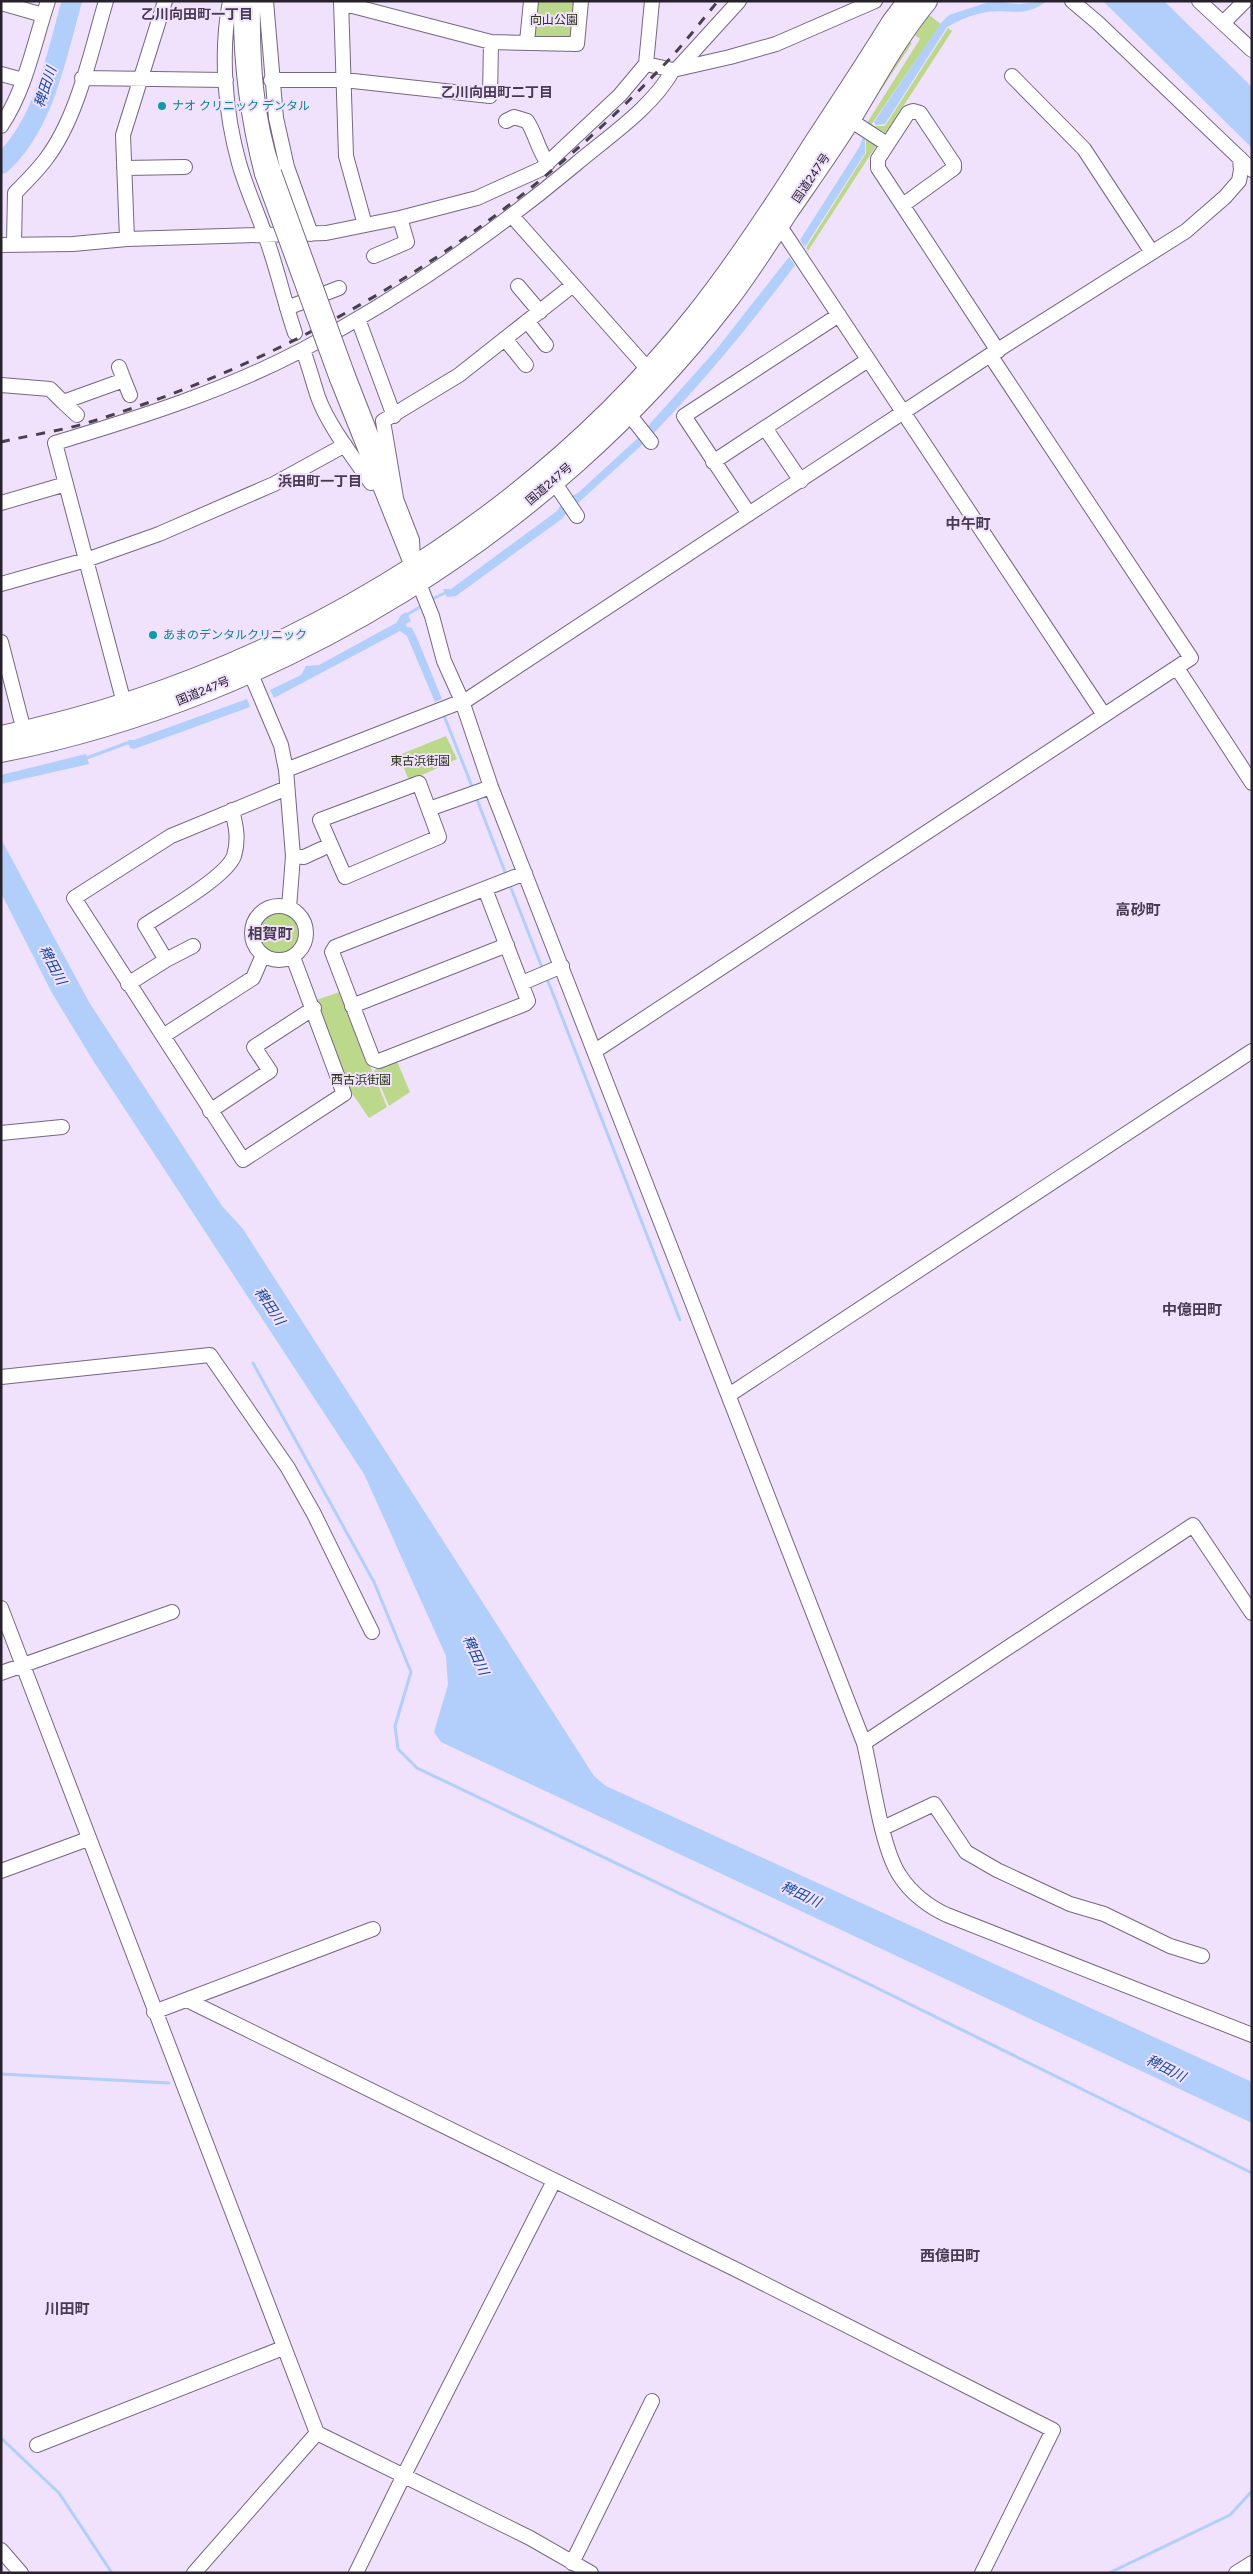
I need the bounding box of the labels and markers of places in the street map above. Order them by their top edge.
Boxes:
place label: ナオ クリニック デンタル [172,99,310,113]
marker: ナオ クリニック デンタル [156,100,168,112]
place label: あまのデンタルクリニック [163,628,307,642]
marker: あまのデンタルクリニック [147,629,159,641]

